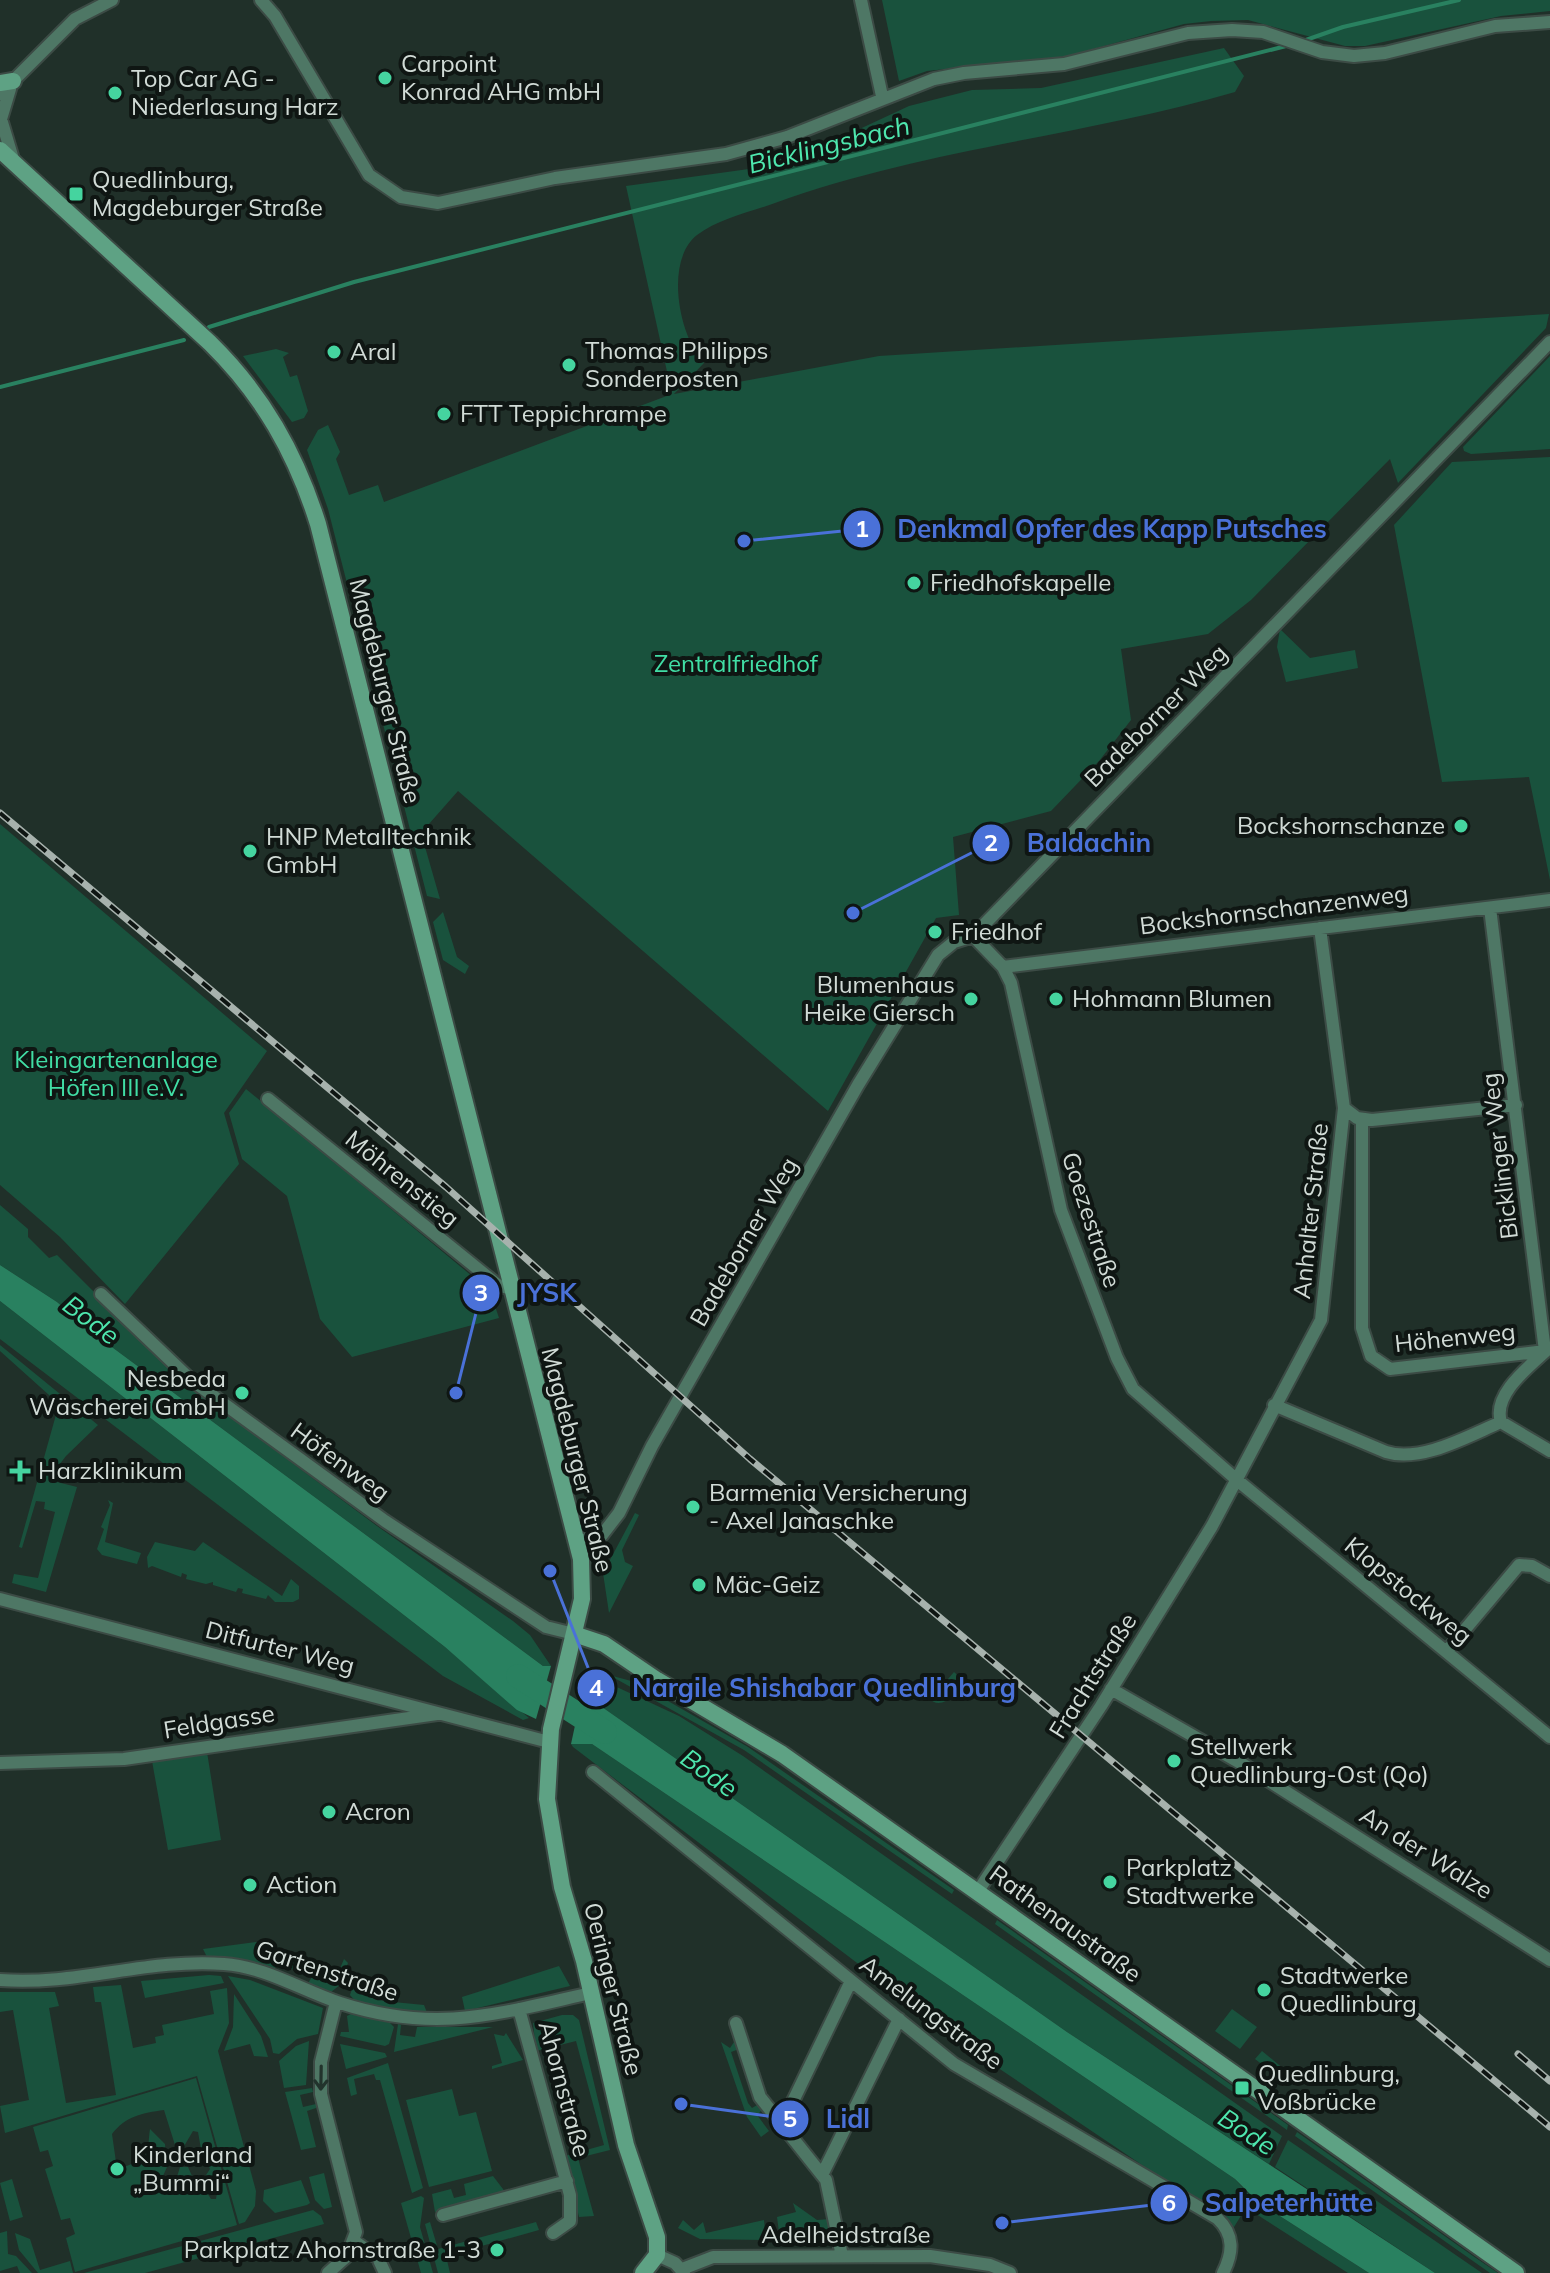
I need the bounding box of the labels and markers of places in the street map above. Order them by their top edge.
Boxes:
place label: Carpoint Konrad AHG mbH [401,48,601,106]
place label: Top Car AG - Niederlasung Harz [131,63,339,121]
marker: Carpoint Konrad AHG mbH [376,69,394,87]
marker: Top Car AG - Niederlasung Harz [106,84,124,102]
place label: Quedlinburg, Magdeburger Straße [92,164,323,222]
marker: Quedlinburg, Magdeburger Straße [67,185,85,203]
place label: Thomas Philipps Sonderposten [585,335,768,393]
place label: Aral [350,336,396,366]
marker: Aral [325,343,343,361]
marker: Thomas Philipps Sonderposten [560,356,578,374]
place label: FTT Teppichrampe [460,398,667,428]
marker: FTT Teppichrampe [435,405,453,423]
callout: Denkmal Opfer des Kapp Putsches [842,504,1343,554]
place label: Friedhofskapelle [930,567,1111,597]
marker: Friedhofskapelle [905,574,923,592]
place label: Bockshornschanze [1237,810,1445,840]
marker: Bockshornschanze [1452,817,1470,835]
callout: Baldachin [971,818,1167,868]
place label: HNP Metalltechnik GmbH [266,821,472,879]
marker: HNP Metalltechnik GmbH [241,842,259,860]
place label: Friedhof [951,916,1043,946]
marker: Friedhof [926,923,944,941]
place label: Blumenhaus Heike Giersch [804,969,955,1027]
place label: Hohmann Blumen [1072,983,1272,1013]
marker: Blumenhaus Heike Giersch [962,990,980,1008]
marker: Hohmann Blumen [1047,990,1065,1008]
callout: JYSK [461,1268,592,1318]
place label: Nesbeda Wäscherei GmbH [29,1363,226,1421]
marker: Nesbeda Wäscherei GmbH [233,1384,251,1402]
place label: Harzklinikum [38,1455,183,1485]
marker: Harzklinikum [9,1460,31,1482]
place label: Barmenia Versicherung - Axel Janaschke [709,1477,968,1535]
marker: Barmenia Versicherung - Axel Janaschke [684,1498,702,1516]
place label: Mäc-Geiz [715,1569,821,1599]
marker: Mäc-Geiz [690,1576,708,1594]
callout: Nargile Shishabar Quedlinburg [576,1663,1032,1713]
place label: Stellwerk Quedlinburg-Ost (Qo) [1190,1731,1429,1789]
marker: Stellwerk Quedlinburg-Ost (Qo) [1165,1752,1183,1770]
place label: Acron [345,1796,411,1826]
marker: Acron [320,1803,338,1821]
place label: Parkplatz Stadtwerke [1126,1852,1254,1910]
place label: Action [266,1869,337,1899]
marker: Parkplatz Stadtwerke [1101,1873,1119,1891]
marker: Action [241,1876,259,1894]
place label: Stadtwerke Quedlinburg [1280,1960,1417,2018]
marker: Stadtwerke Quedlinburg [1255,1981,1273,1999]
place label: Quedlinburg, Voßbrücke [1258,2058,1400,2116]
marker: Quedlinburg, Voßbrücke [1233,2079,1251,2097]
callout: Lidl [770,2094,886,2144]
place label: Kinderland „Bummi“ [133,2139,253,2197]
marker: Kinderland „Bummi“ [108,2160,126,2178]
callout: Salpeterhütte [1149,2178,1389,2228]
place label: Parkplatz Ahornstraße 1-3 [184,2234,481,2264]
marker: Parkplatz Ahornstraße 1-3 [488,2241,506,2259]

